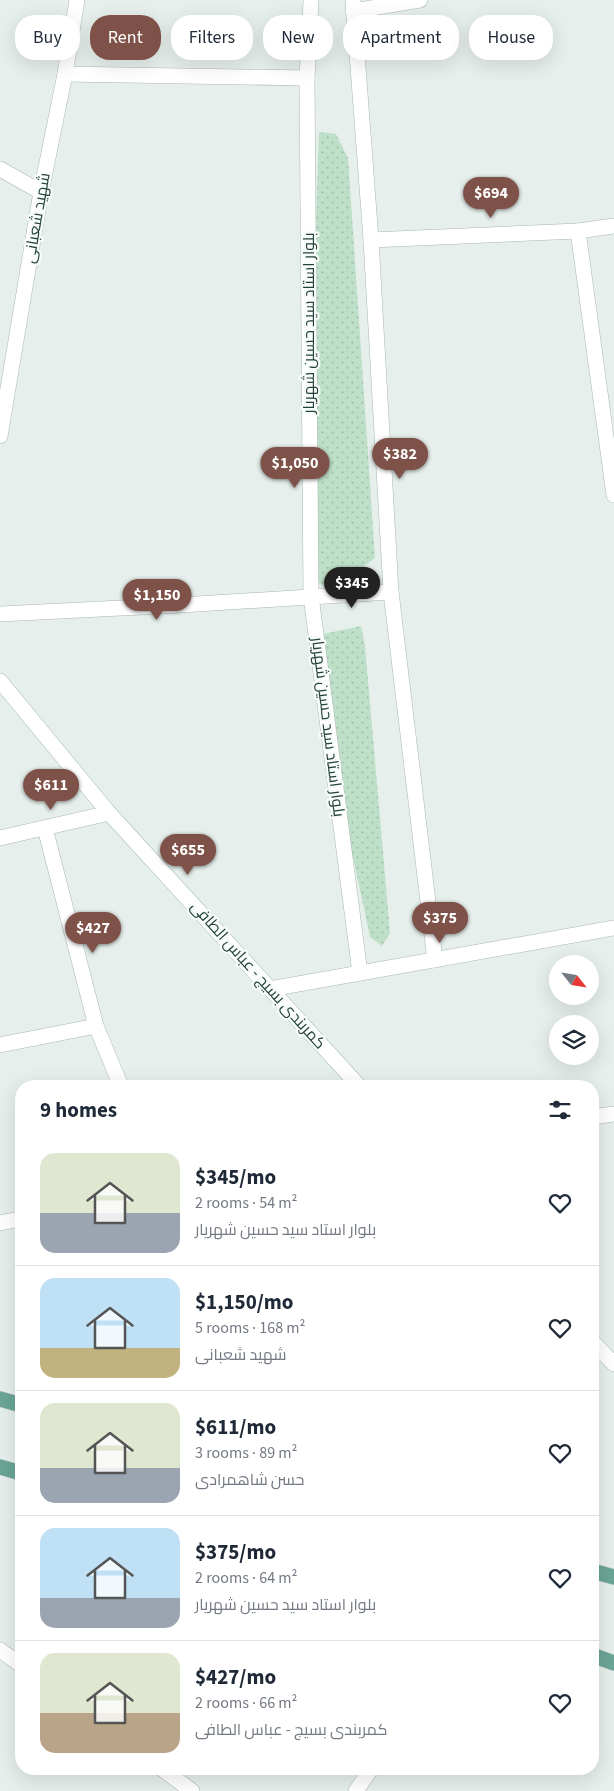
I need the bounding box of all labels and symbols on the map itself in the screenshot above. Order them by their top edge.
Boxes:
street label: شهید شعبانی [18,171,56,265]
pin: $694 [461,176,521,219]
street label: بلوار استاد سید حسین شهریار [298,232,320,415]
pin: $382 [370,438,430,480]
pin: $1,050 [254,446,336,489]
pin: $345 [322,566,382,609]
pin: $1,150 [116,578,198,621]
street label: بلوار استاد سید حسین شهریار [306,635,350,818]
pin: $611 [21,768,81,811]
pin: $655 [158,834,218,876]
street label: کمربندی بسیج - عباس الطافی [185,896,331,1054]
pin: $375 [410,902,470,944]
pin: $427 [63,912,123,954]
north arrow [549,955,599,1005]

